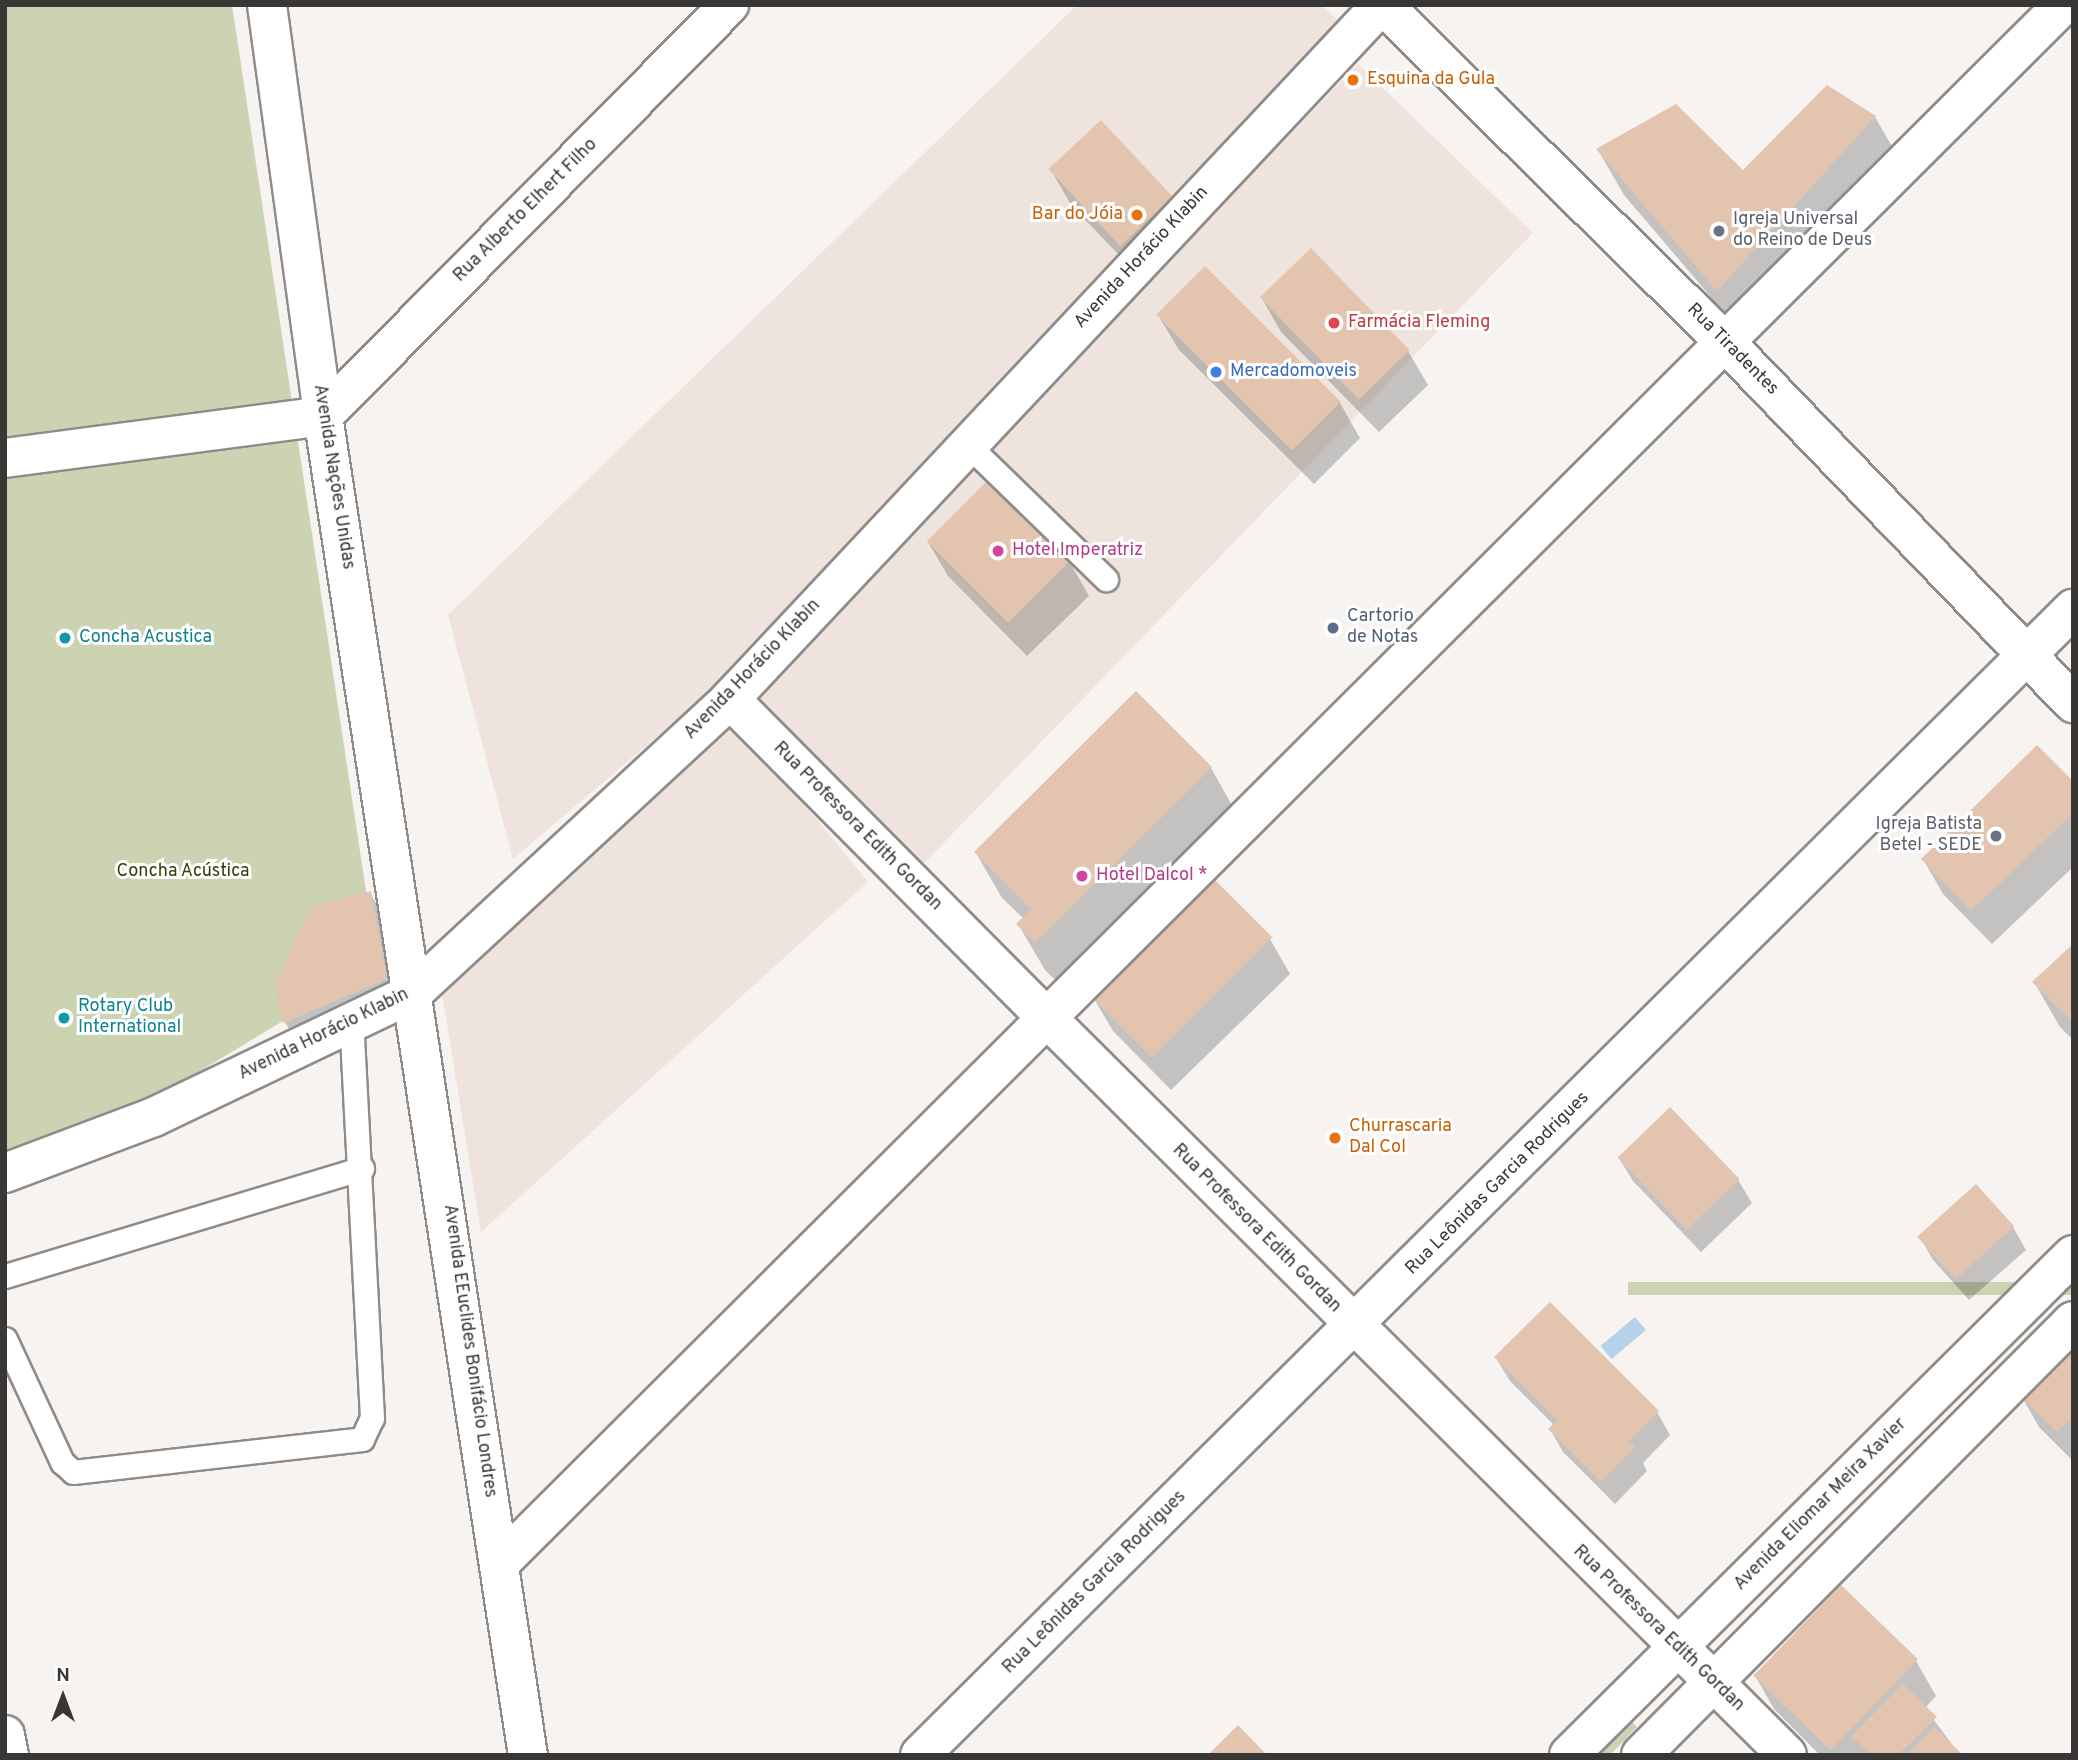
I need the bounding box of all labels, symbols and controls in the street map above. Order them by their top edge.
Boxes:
place label: Esquina da Gula [1367,69,1495,91]
marker: Esquina da Gula [1345,72,1361,88]
street label: Rua Alberto Elhert Filho [449,134,603,288]
street label: Avenida Horácio Klabin [1070,182,1214,334]
place label: Bar do Jóia [1032,204,1123,226]
marker: Bar do Jóia [1129,207,1145,223]
place label: Igreja Universal do Reino de Deus [1733,210,1872,252]
marker: Igreja Universal do Reino de Deus [1711,223,1727,239]
street label: Rua Tiradentes [1681,299,1783,401]
place label: Farmácia Fleming [1348,312,1490,334]
marker: Farmácia Fleming [1326,315,1342,331]
place label: Mercadomoveis [1230,361,1357,383]
marker: Mercadomoveis [1208,364,1224,380]
street label: Avenida Nações Unidas [308,383,358,571]
place label: Hotel Imperatriz [1012,540,1143,562]
marker: Hotel Imperatriz [990,543,1006,559]
street label: Avenida Horácio Klabin [680,595,826,745]
place label: Cartorio de Notas [1347,607,1418,650]
marker: Cartorio de Notas [1325,620,1341,636]
place label: Concha Acustica [79,627,213,649]
marker: Concha Acustica [57,630,73,646]
street label: Rua Professora Edith Gordan [768,738,946,916]
place label: Igreja Batista Betel - SEDE [1876,815,1982,858]
marker: Igreja Batista Betel - SEDE [1988,828,2004,844]
park label: Concha Acústica [116,861,250,883]
place label: Hotel Dalcol * [1096,865,1208,887]
marker: Hotel Dalcol * [1074,868,1090,884]
street label: Avenida Horácio Klabin [235,984,413,1086]
place label: Rotary Club International [78,997,181,1040]
marker: Rotary Club International [56,1010,72,1026]
street label: Rua Leônidas Garcia Rodrigues [1402,1088,1594,1280]
place label: Churrascaria Dal Col [1349,1117,1452,1160]
marker: Churrascaria Dal Col [1327,1130,1343,1146]
street label: Rua Professora Edith Gordan [1167,1140,1345,1318]
street label: Avenida EEuclides Bonifácio Londres [438,1203,500,1499]
street label: Avenida Eliomar Meira Xavier [1730,1414,1912,1596]
street label: Rua Leônidas Garcia Rodrigues [999,1487,1191,1679]
street label: Rua Professora Edith Gordan [1568,1541,1748,1717]
north arrow [28,1662,98,1732]
text: N [56,1664,70,1688]

